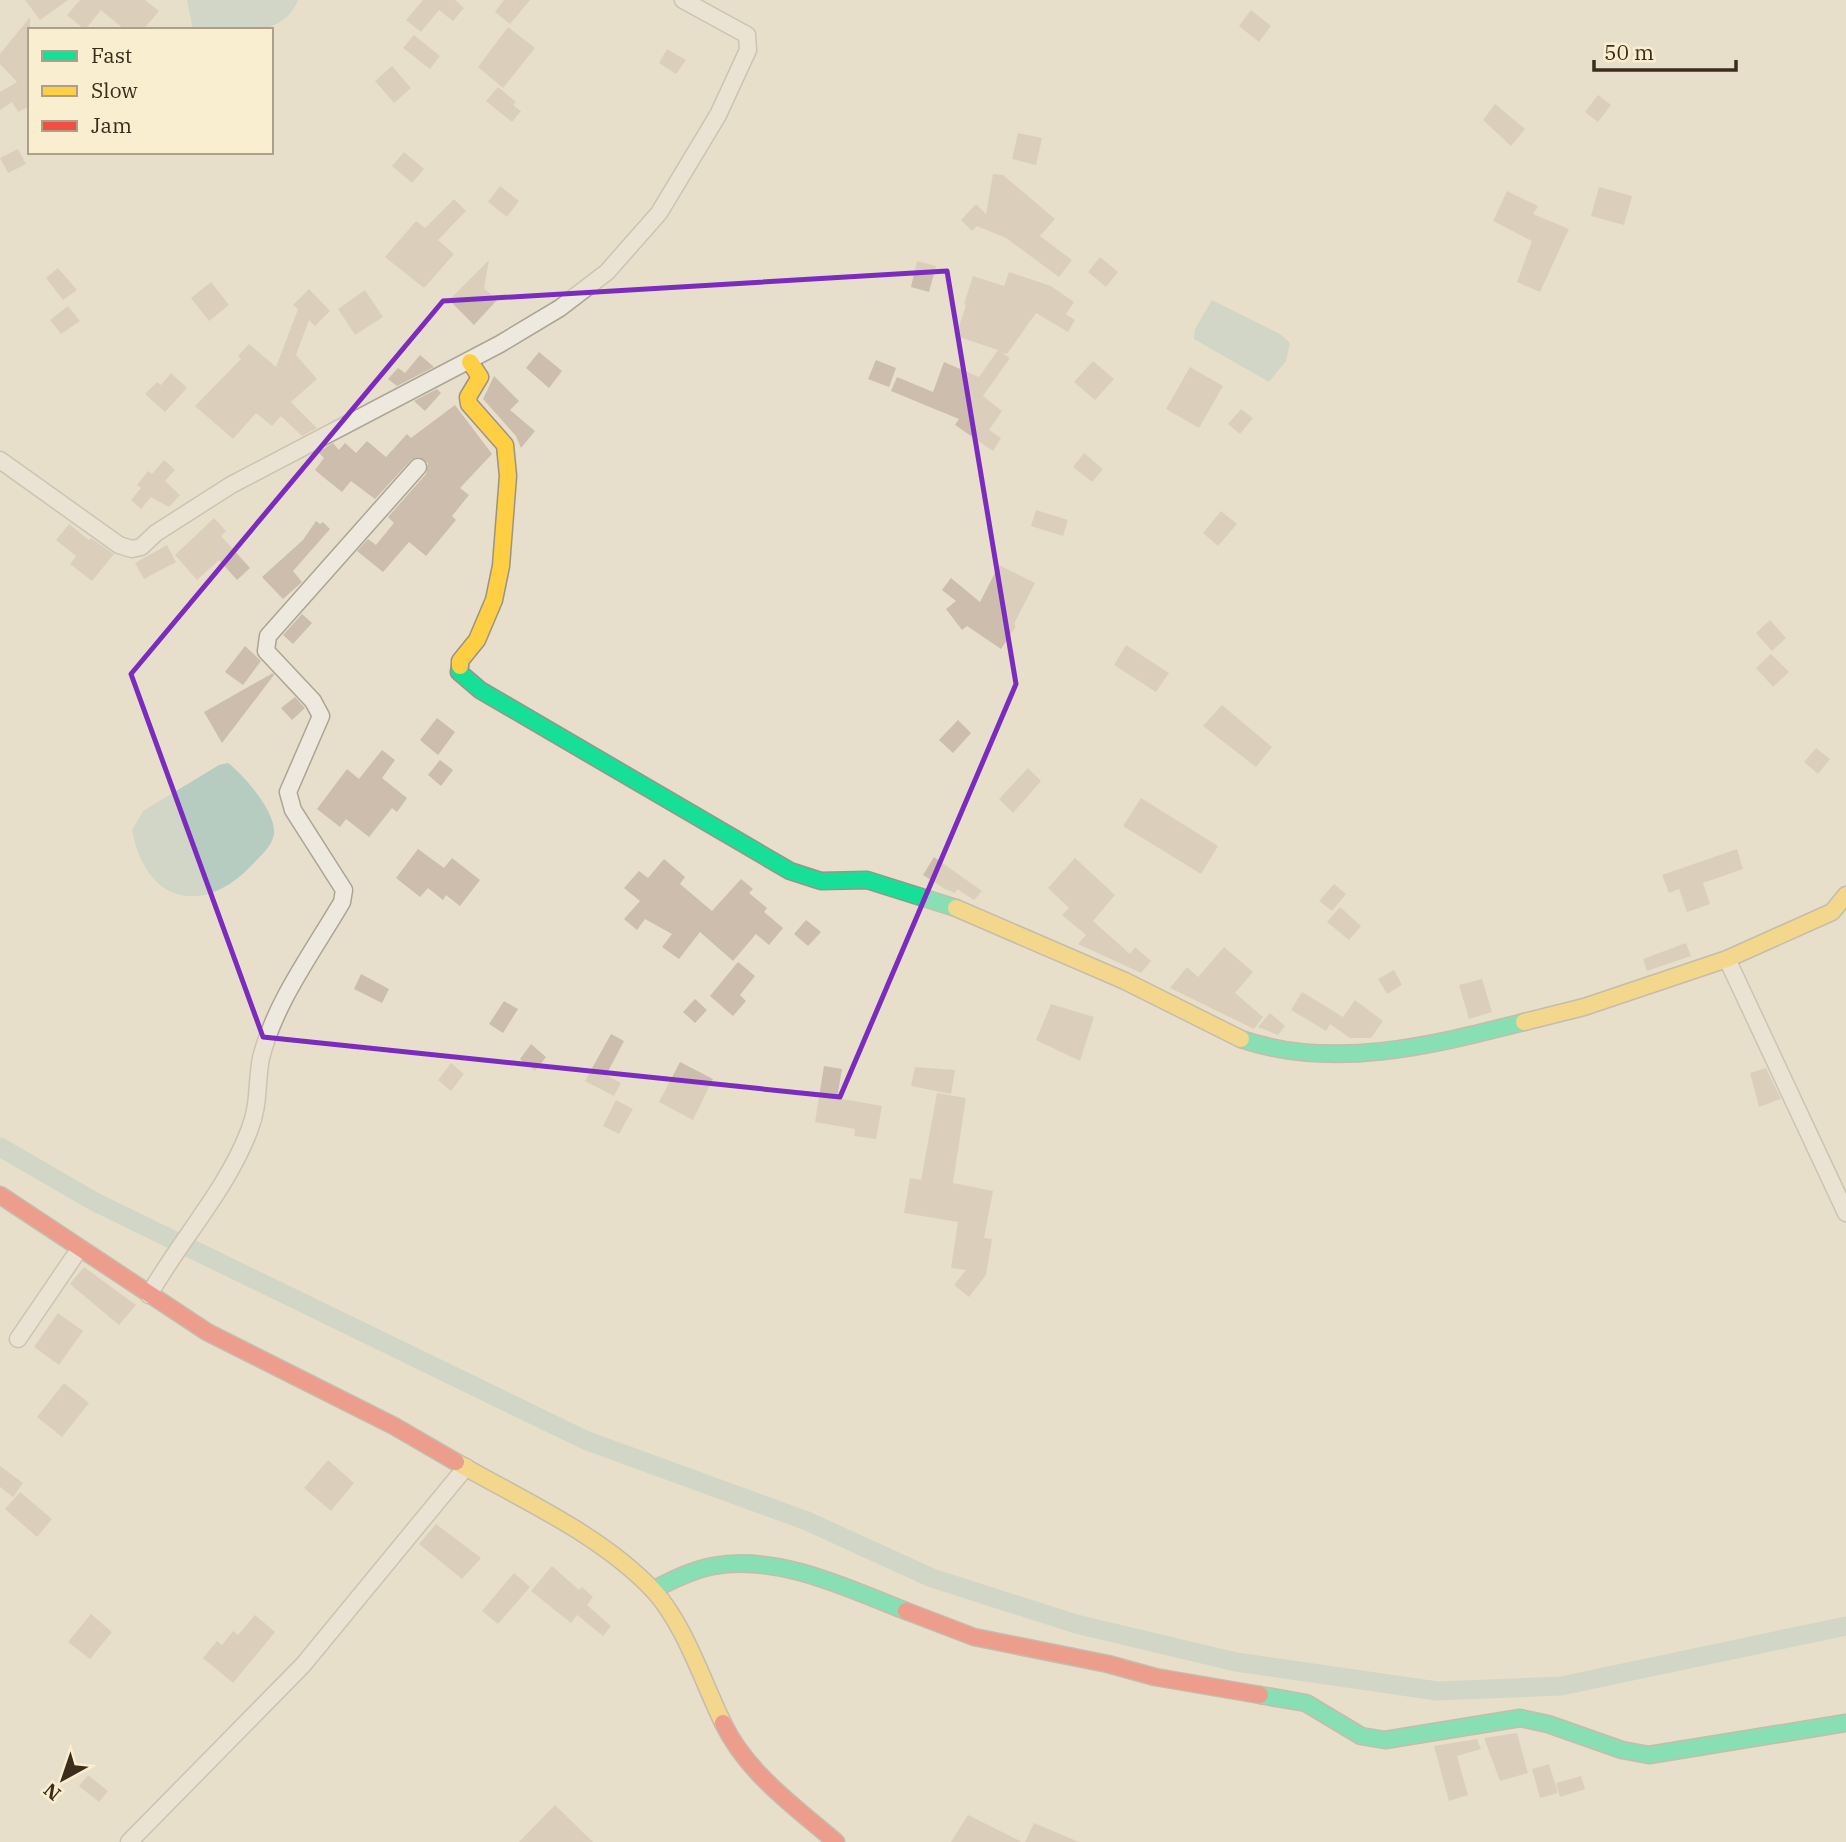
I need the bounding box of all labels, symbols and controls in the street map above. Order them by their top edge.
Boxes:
legend [28,28,273,154]
scale bar [1594,28,1736,72]
text: 50 m [1604,38,1654,66]
text: Fast [91,41,132,69]
text: Slow [91,76,138,104]
text: Jam [91,111,132,139]
north arrow [28,1744,98,1814]
text: N [39,1778,66,1806]

